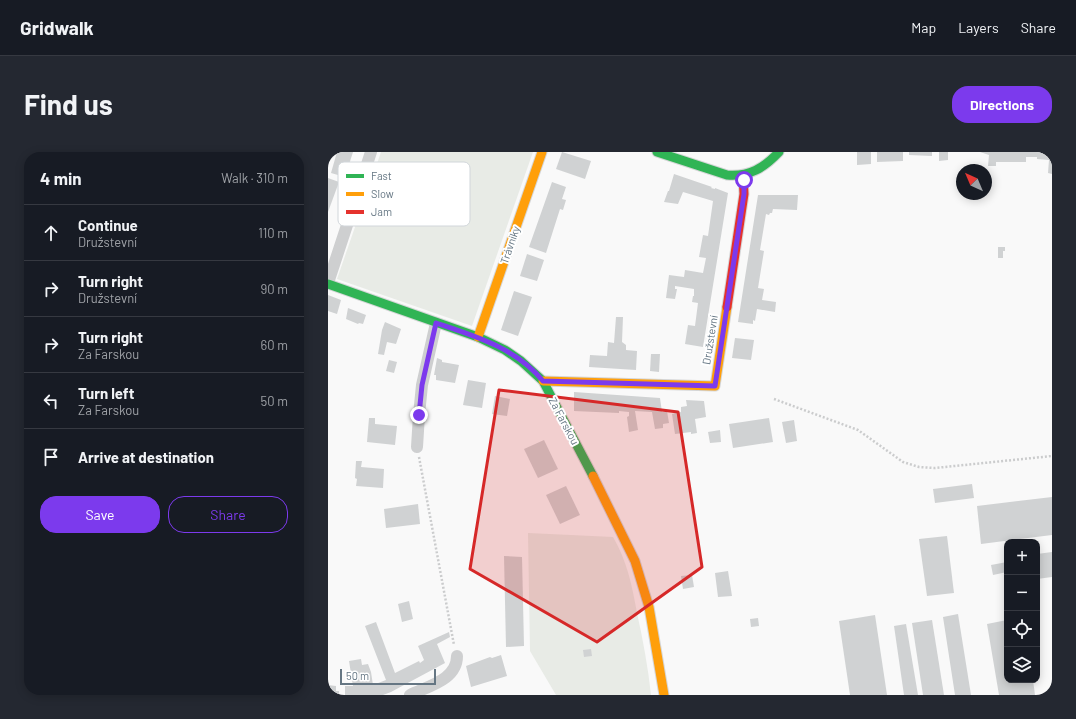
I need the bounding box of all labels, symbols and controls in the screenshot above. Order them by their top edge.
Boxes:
text: Gridwalk [20,16,94,39]
text: Map [911,19,936,36]
text: Layers [958,19,999,36]
text: Share [1021,19,1056,36]
button: Directions [952,86,1052,123]
text: Find us [24,87,113,121]
legend [338,162,470,226]
north arrow [956,164,992,200]
text: 4 min [40,168,82,188]
text: Fast [371,169,392,182]
text: Walk · 310 m [221,170,288,186]
route start [735,171,753,189]
text: Slow [371,187,394,200]
text: Jam [371,205,392,218]
text: Continue [78,216,138,234]
icon: ahead [40,222,62,244]
street label: Trávníky [497,224,522,266]
text: 110 m [258,225,288,241]
text: Družstevní [78,234,137,250]
text: Turn right [78,272,143,290]
icon: right [40,278,62,300]
text: 90 m [261,281,288,297]
text: Družstevní [78,290,137,306]
street label: Družstevní [699,314,720,366]
text: Turn right [78,328,143,346]
icon: right [40,334,62,356]
text: 60 m [261,337,288,353]
text: Za Farskou [78,346,139,362]
text: Turn left [78,384,134,402]
icon: left [40,390,62,412]
text: 50 m [261,393,288,409]
street label: Za Farskou [547,395,582,447]
text: Za Farskou [78,402,139,418]
route end [410,406,428,424]
icon: arrive [40,446,62,468]
text: Arrive at destination [78,448,214,466]
button: Save [40,496,160,533]
button: Share [168,496,288,533]
map controls [1004,539,1040,683]
button: + [1004,539,1040,575]
button: − [1004,575,1040,611]
button: locate [1004,611,1040,647]
button: layers [1004,647,1040,683]
scale bar [340,667,436,686]
text: 50 m [346,669,369,682]

